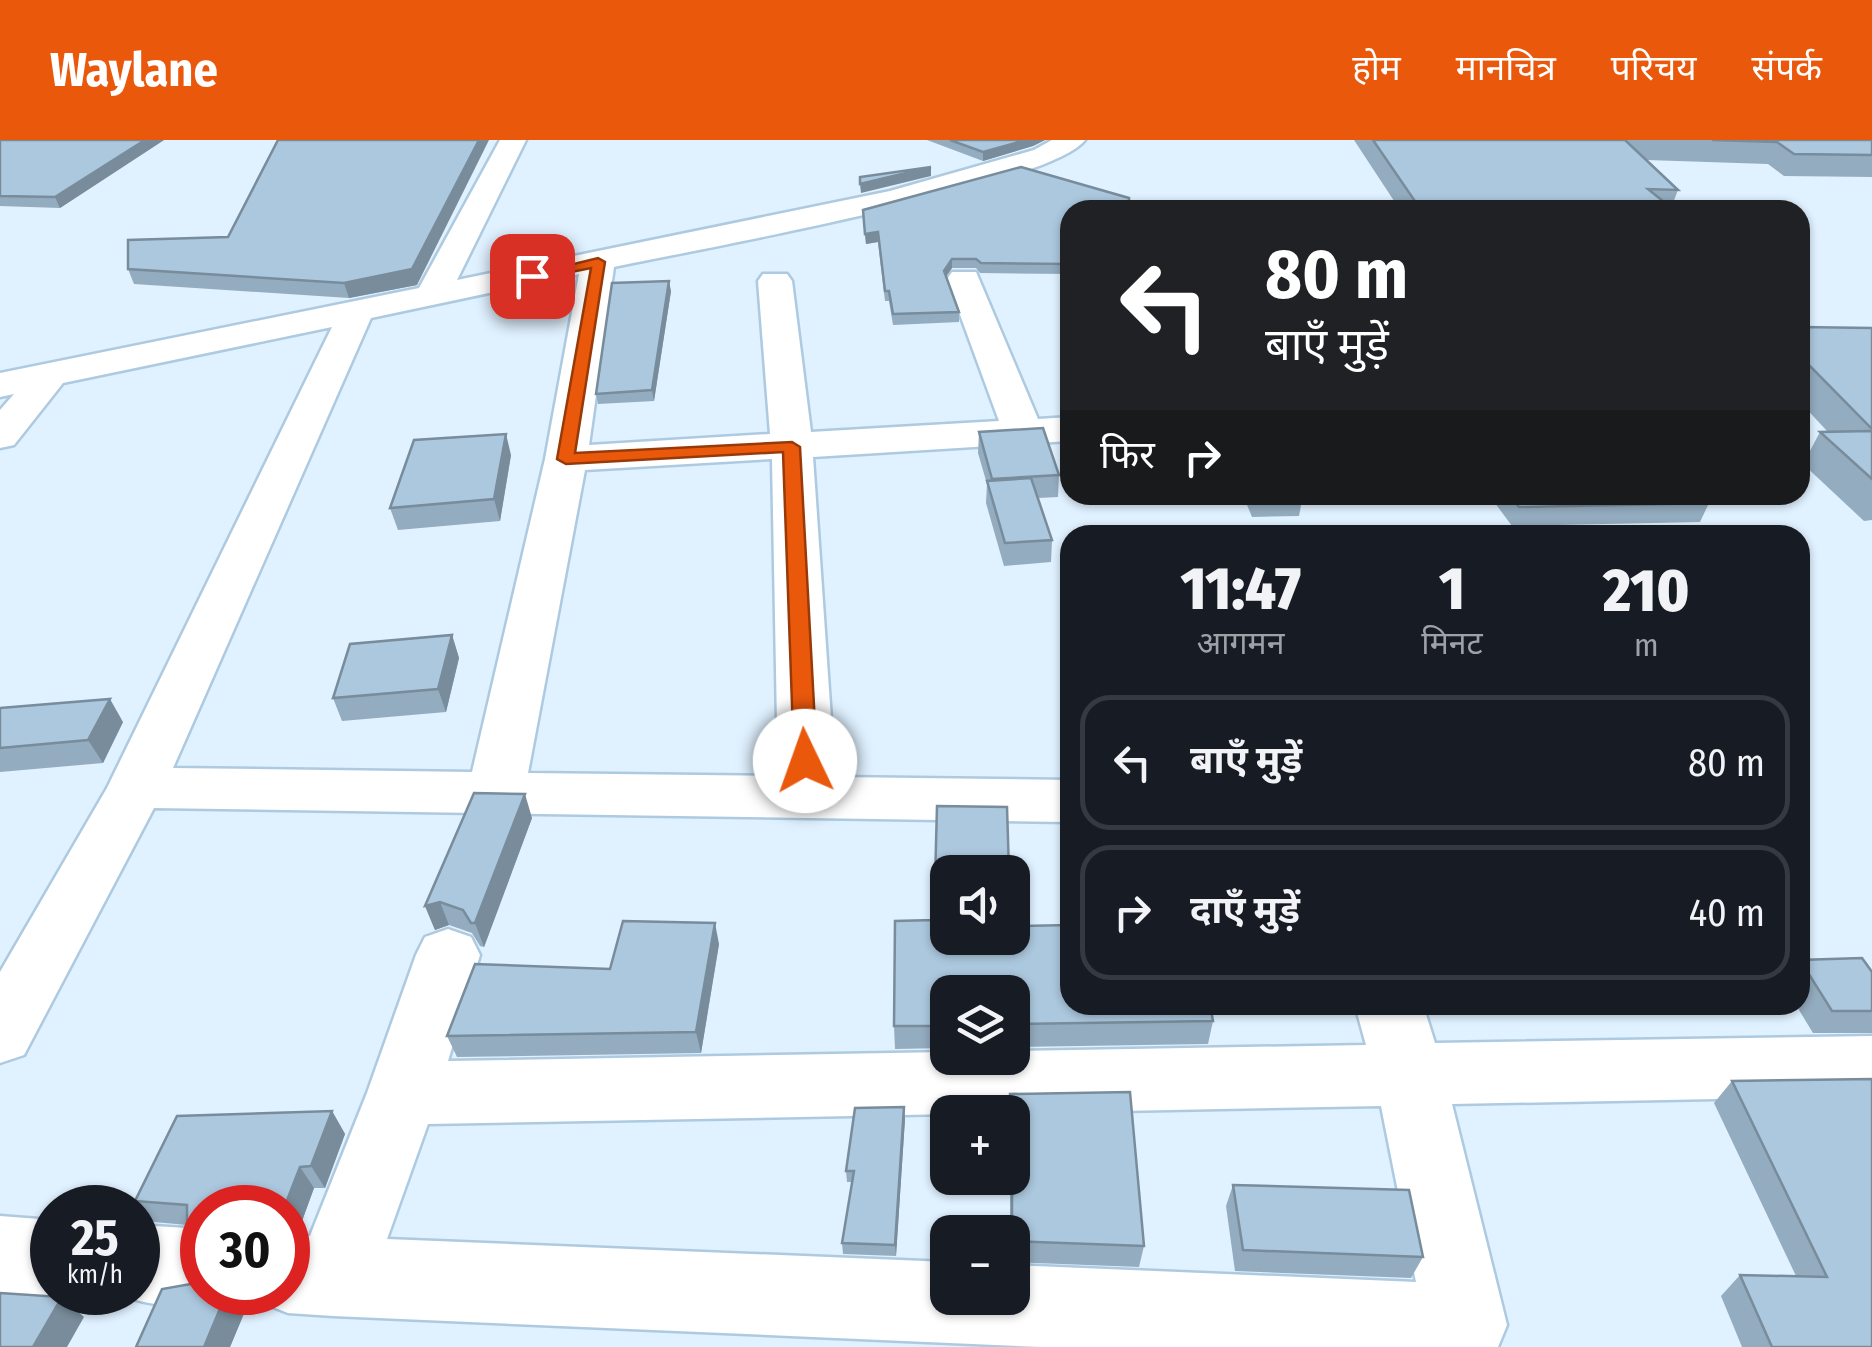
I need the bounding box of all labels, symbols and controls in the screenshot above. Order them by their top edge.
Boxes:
text: Waylane [50,41,218,99]
text: होम [1352,47,1401,89]
text: मानचित्र [1456,47,1556,89]
text: परिचय [1611,47,1697,89]
text: संपर्क [1752,47,1822,89]
text: 80 m [1265,233,1408,317]
pin [490,234,575,319]
icon: left [1100,240,1230,370]
icon: arrive [505,249,560,304]
text: बाएँ मुड़ें [1265,318,1389,372]
icon: right [1175,430,1230,485]
text: फिर [1100,432,1155,478]
text: 11:47 [1180,553,1301,625]
text: 1 [1439,553,1465,625]
text: 210 [1603,555,1690,627]
text: आगमन [1197,624,1284,662]
text: मिनट [1421,624,1483,662]
text: m [1634,626,1659,664]
position arrow [753,709,857,813]
icon: left [1105,735,1160,790]
text: बाएँ मुड़ें [1190,737,1302,783]
text: 80 m [1688,740,1765,786]
map controls [930,855,1030,1315]
button: sound [930,855,1030,955]
icon: right [1105,885,1160,940]
text: दाएँ मुड़ें [1190,887,1300,933]
text: 40 m [1689,890,1765,936]
button: layers [930,975,1030,1075]
button: + [930,1095,1030,1195]
speed limit sign: 30 [180,1185,310,1315]
text: 25 [71,1208,119,1268]
button: − [930,1215,1030,1315]
text: km/h [67,1260,123,1290]

